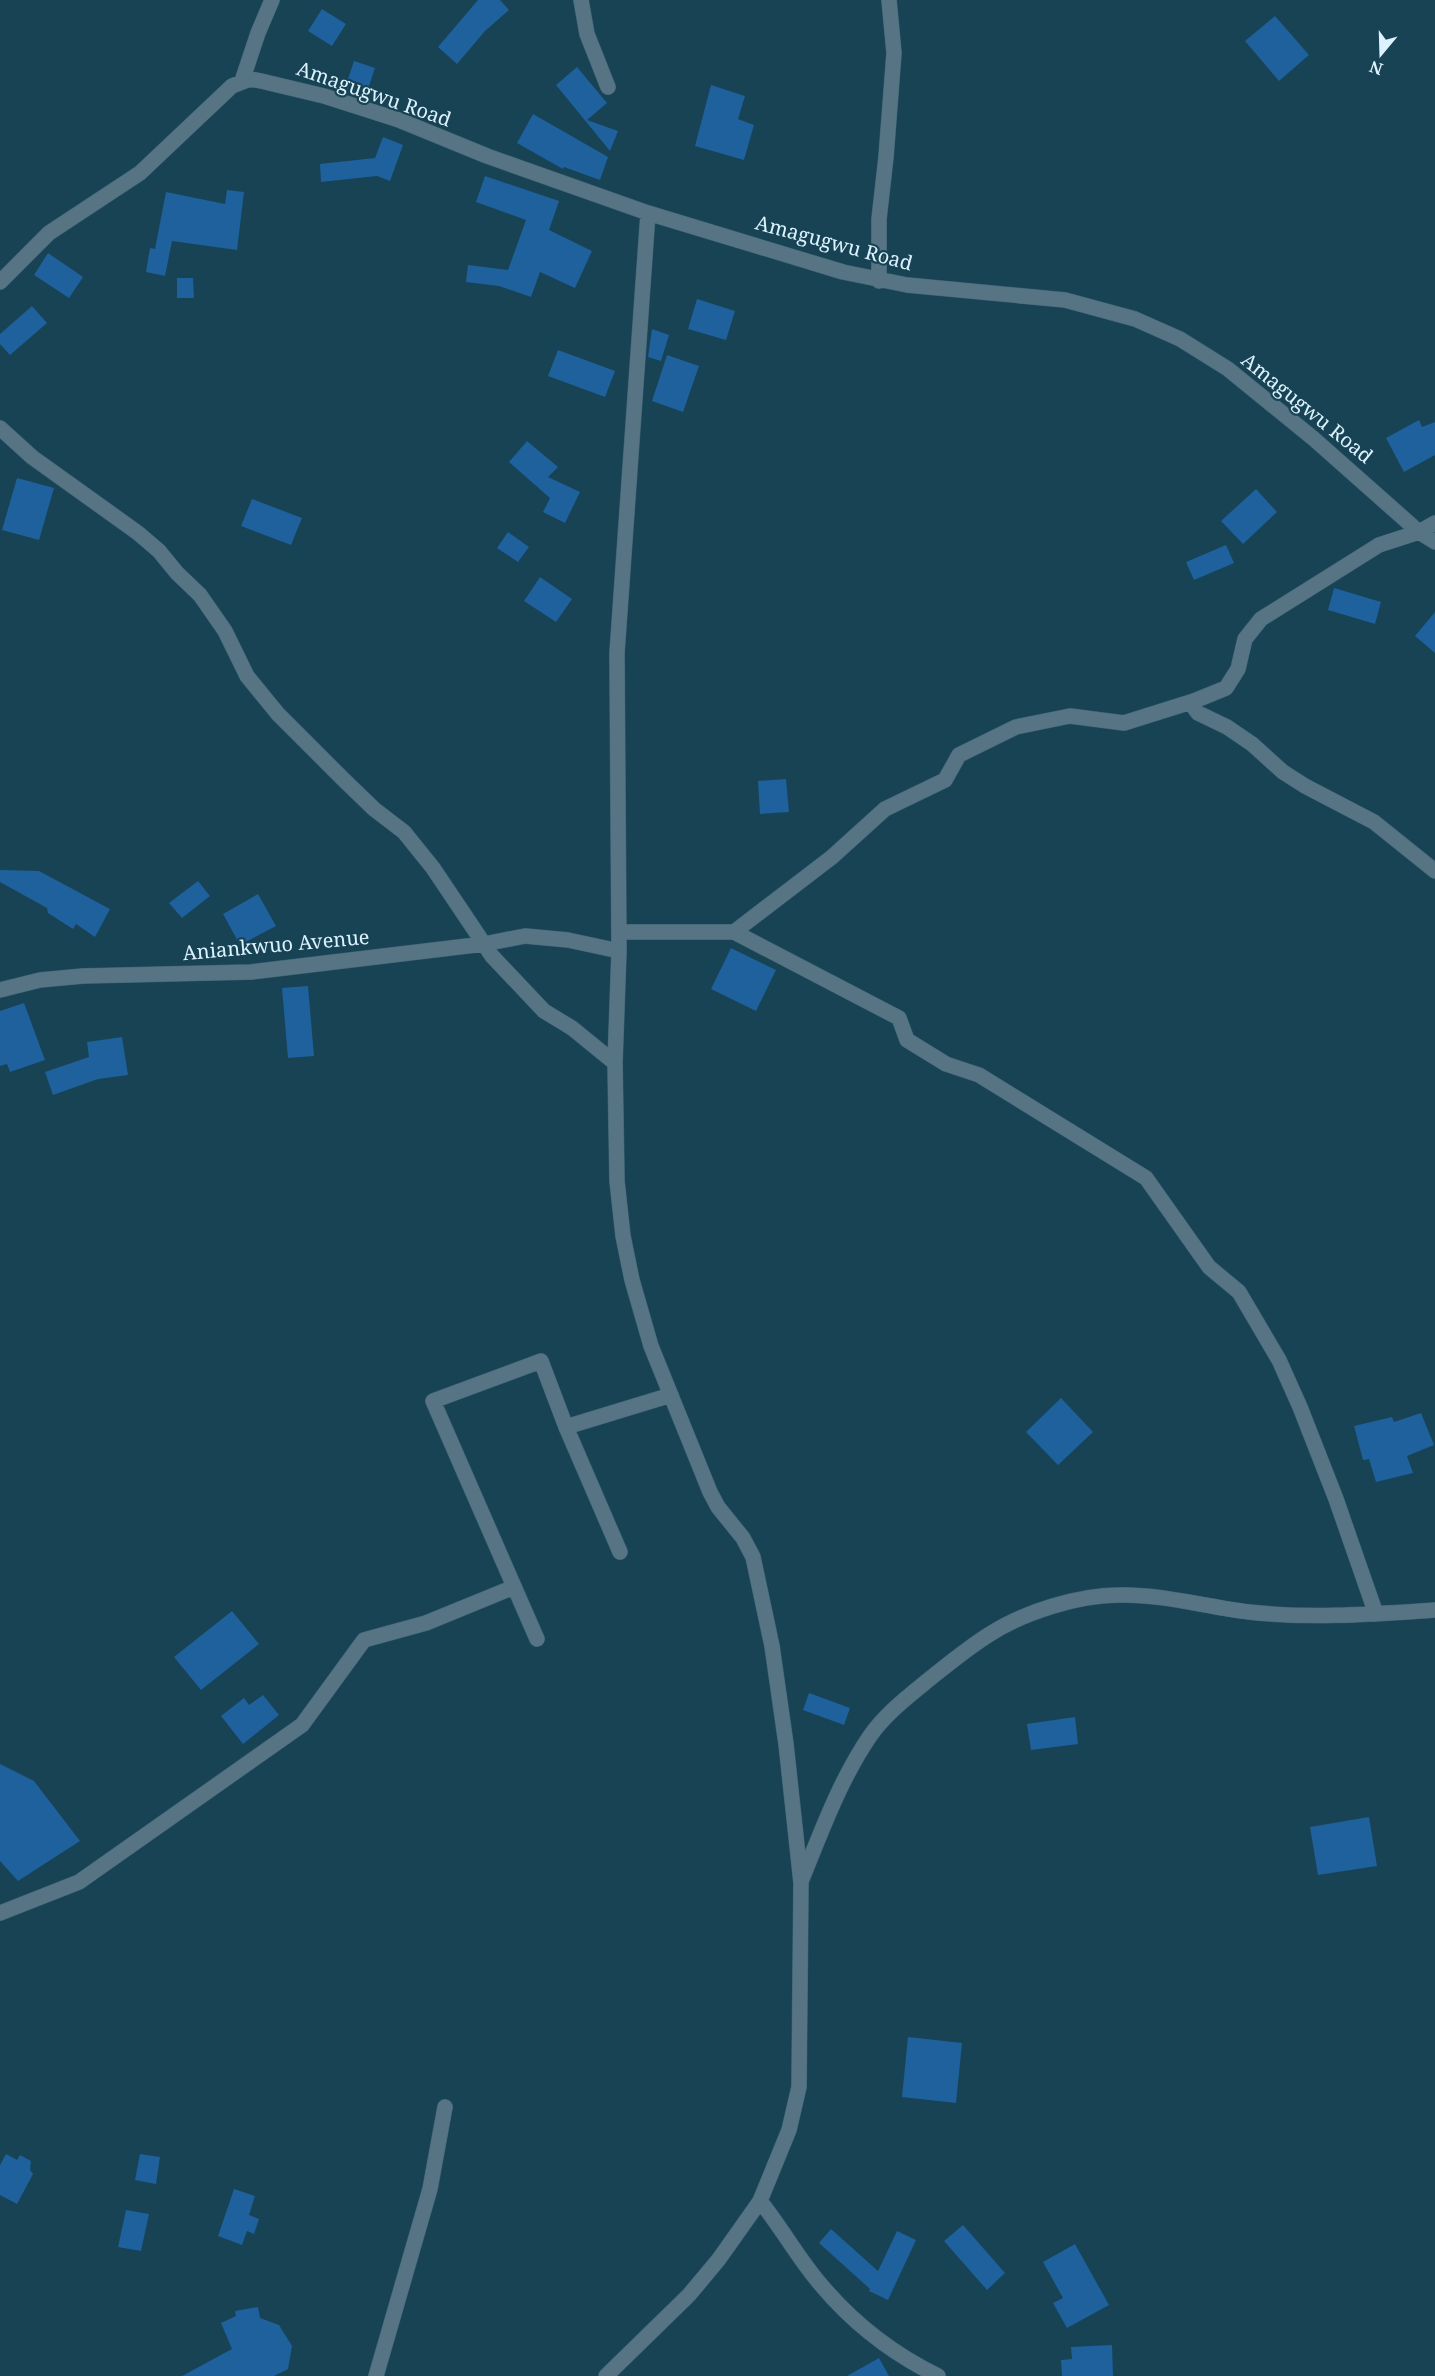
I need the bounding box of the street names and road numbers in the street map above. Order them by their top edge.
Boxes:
street label: Amagugwu Road [293,54,455,133]
street label: Amagugwu Road [752,209,916,276]
street label: Amagugwu Road [1236,346,1379,469]
street label: Aniankwuo Avenue [181,923,370,966]

